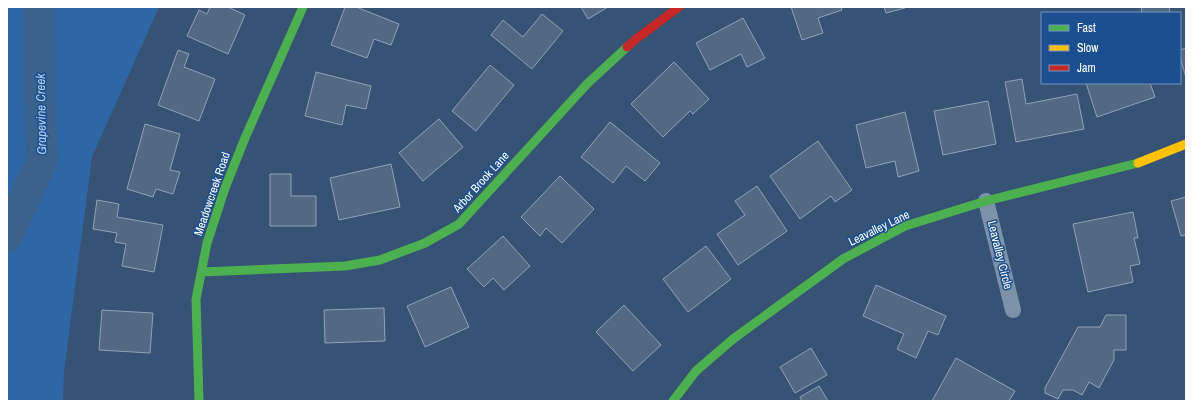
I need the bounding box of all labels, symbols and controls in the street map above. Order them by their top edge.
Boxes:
legend [1041,12,1181,84]
text: Fast [1077,20,1096,36]
text: Slow [1077,40,1099,56]
text: Jam [1077,60,1096,76]
water label: Grapevine Creek [32,73,50,155]
street label: Arbor Brook Lane [449,148,513,217]
street label: Meadowcreek Road [190,150,234,238]
street label: Leavalley Lane [846,206,912,250]
street label: Leavalley Circle [984,219,1016,291]

